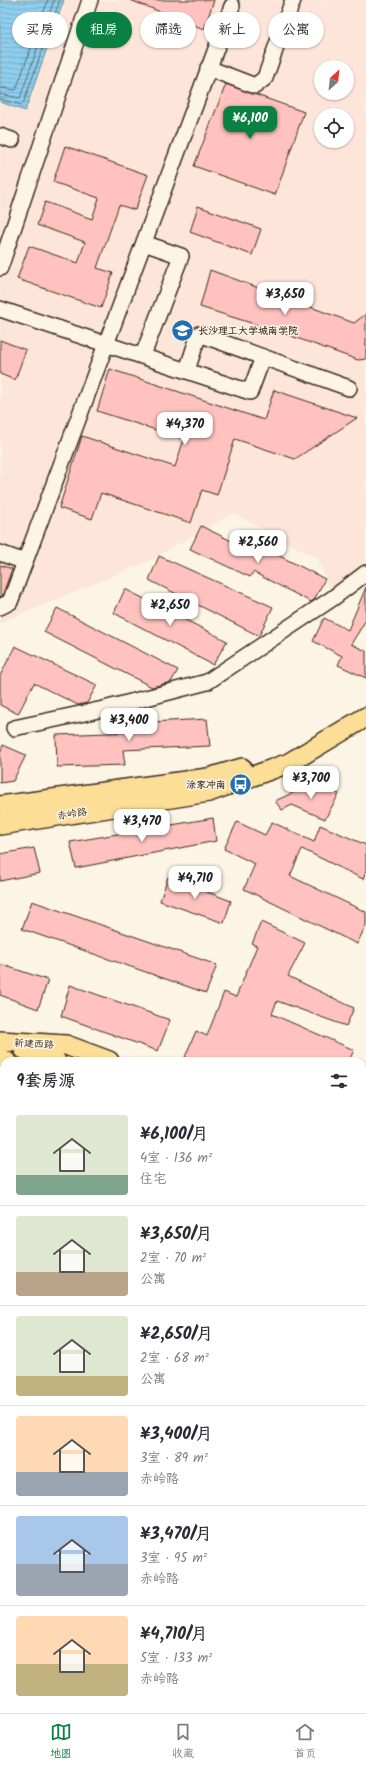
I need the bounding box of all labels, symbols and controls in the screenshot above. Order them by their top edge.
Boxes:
chip: 买房 [12,12,68,48]
chip: 租房 [76,12,132,48]
chip: 筛选 [140,12,196,48]
chip: 新上 [204,12,260,48]
chip: 公寓 [268,12,324,48]
north arrow [314,60,354,100]
map controls [314,60,354,148]
pin: ¥6,100 [217,106,283,140]
text: ¥6,100 [232,108,268,129]
button: locate [314,108,354,148]
pin: ¥3,650 [252,282,318,316]
text: ¥3,650 [266,284,304,305]
school or university icon: 长沙理工大学城南学院 [170,318,196,344]
place label: 长沙理工大学城南学院 [198,323,298,339]
pin: ¥4,370 [152,412,218,446]
text: ¥4,370 [166,414,204,435]
pin: ¥2,560 [225,530,291,564]
text: ¥2,560 [238,532,278,553]
pin: ¥2,650 [137,593,203,627]
text: ¥2,650 [150,595,190,616]
pin: ¥3,400 [96,708,162,742]
text: ¥3,400 [110,710,148,731]
pin: ¥3,700 [278,766,344,800]
text: ¥3,700 [292,768,330,789]
bus stop icon: 涂家冲南 [228,772,254,798]
place label: 涂家冲南 [186,777,226,793]
street label: 赤岭路 [56,804,88,824]
pin: ¥3,470 [109,809,175,843]
text: ¥3,470 [123,811,161,832]
pin: ¥4,710 [162,866,228,900]
text: ¥4,710 [177,868,213,889]
street label: 新建西路 [14,1035,54,1053]
text: 9套房源 [16,1068,76,1095]
icon: filters [328,1070,350,1092]
text: ¥6,100/月 [140,1121,209,1148]
icon: home [48,1131,96,1179]
text: 4室 · 136 m² [140,1148,212,1169]
text: 住宅 [140,1169,166,1190]
text: ¥3,650/月 [140,1221,213,1248]
icon: home [48,1232,96,1280]
text: 2室 · 70 m² [140,1248,206,1269]
text: 公寓 [140,1269,166,1290]
text: ¥2,650/月 [140,1321,213,1348]
icon: home [48,1332,96,1380]
text: 2室 · 68 m² [140,1348,209,1369]
text: 公寓 [140,1369,166,1390]
text: ¥3,400/月 [140,1421,213,1448]
icon: home [48,1432,96,1480]
text: 3室 · 89 m² [140,1448,208,1469]
text: 赤岭路 [140,1469,179,1490]
text: ¥3,470/月 [140,1521,212,1548]
icon: home [48,1532,96,1580]
text: 3室 · 95 m² [140,1548,207,1569]
text: 赤岭路 [140,1569,179,1590]
text: ¥4,710/月 [140,1621,208,1648]
icon: home [48,1632,96,1680]
text: 5室 · 133 m² [140,1648,212,1669]
text: 赤岭路 [140,1669,179,1690]
tab: 地图 [50,1721,72,1763]
tab: 收藏 [172,1721,194,1763]
tab: 首页 [294,1721,316,1763]

